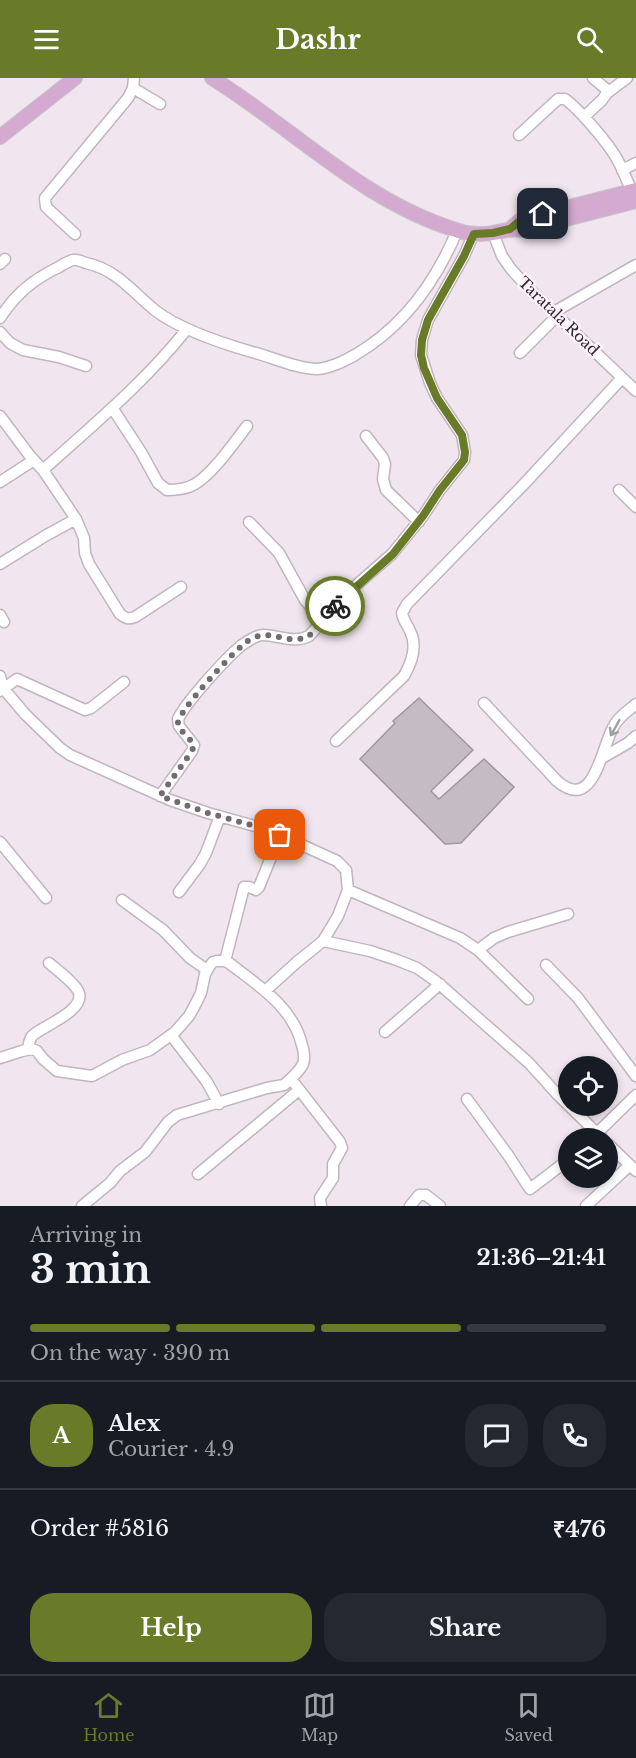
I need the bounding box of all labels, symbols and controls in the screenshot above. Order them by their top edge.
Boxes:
icon: menu [30,23,63,56]
text: Dashr [275,23,361,56]
icon: search [573,23,606,56]
pin [517,188,568,239]
icon: home [526,197,559,230]
street label: Taratala Road [514,273,604,359]
courier [305,576,365,636]
icon: bike [319,590,352,623]
one-way arrow [609,719,621,736]
pin [254,809,305,860]
icon: bag [263,818,296,851]
map controls [558,1056,618,1188]
button: locate [558,1056,618,1116]
button: layers [558,1128,618,1188]
text: Arriving in [30,1223,142,1247]
text: 21:36–21:41 [477,1244,606,1271]
text: 3 min [30,1245,151,1294]
text: On the way · 390 m [30,1341,230,1365]
button: chat [465,1404,528,1467]
button: phone [543,1404,606,1467]
text: Alex [108,1410,161,1437]
text: A [53,1422,70,1449]
text: Courier · 4.9 [108,1437,234,1461]
text: Order #5816 [30,1515,169,1542]
text: ₹476 [553,1516,606,1543]
button: Help [30,1593,312,1662]
button: Share [324,1593,606,1662]
tab: Home [83,1689,134,1745]
tab: Map [301,1689,338,1745]
tab: Saved [505,1689,553,1745]

